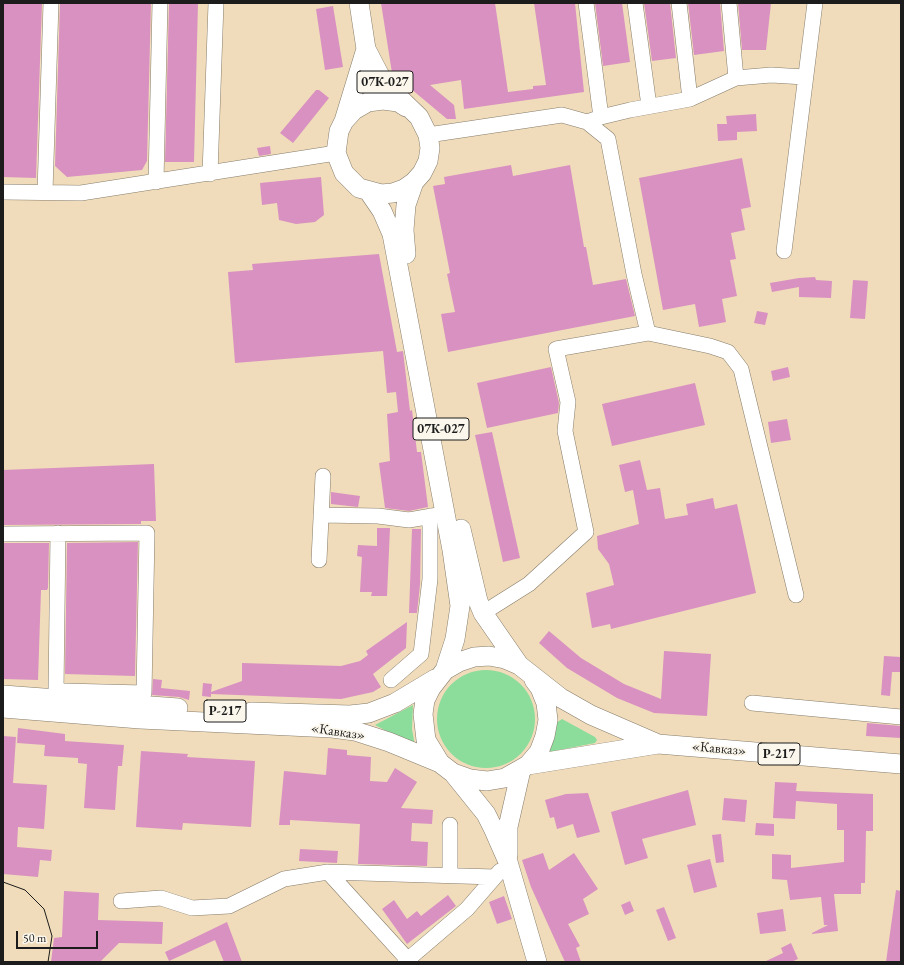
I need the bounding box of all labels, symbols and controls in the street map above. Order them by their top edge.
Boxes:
road number: 07К-027 [357,71,413,93]
road number: 07К-027 [413,418,469,440]
road number: Р-217 [204,700,246,722]
street label: «Кавказ» [310,720,366,744]
street label: «Кавказ» [691,738,747,760]
road number: Р-217 [758,743,800,765]
scale bar [18,923,100,949]
text: 50 m [23,930,46,946]

